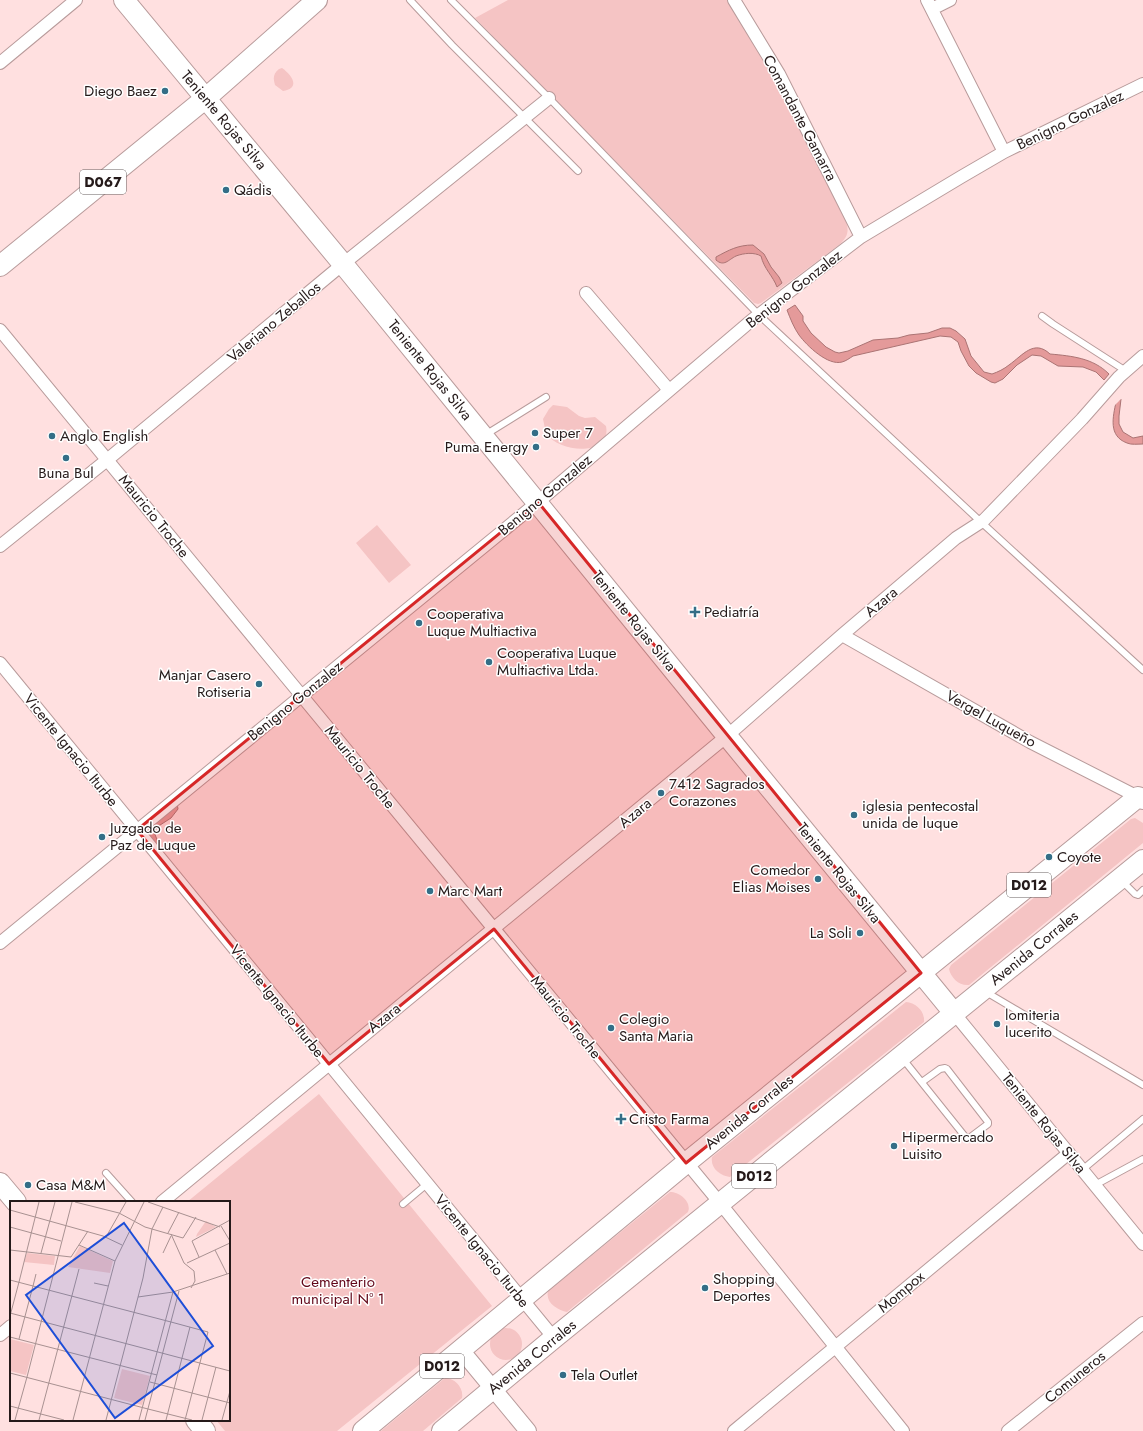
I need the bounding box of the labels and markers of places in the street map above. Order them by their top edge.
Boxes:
place label: Diego Baez [84,80,157,102]
marker: Diego Baez [160,86,170,96]
place label: Qádis [234,179,272,201]
marker: Qádis [221,185,231,195]
place label: Super 7 [543,422,593,444]
place label: Anglo English [60,425,148,447]
marker: Super 7 [530,428,540,438]
marker: Anglo English [47,431,57,441]
place label: Puma Energy [445,436,528,458]
marker: Puma Energy [531,442,541,452]
marker: Buna Bul [61,453,71,463]
place label: Buna Bul [38,462,94,484]
place label: Pediatría [704,601,759,623]
place label: Cooperativa Luque Multiactiva [427,603,537,642]
marker: Pediatría [689,606,701,618]
marker: Cooperativa Luque Multiactiva [414,618,424,628]
place label: Cooperativa Luque Multiactiva Ltda. [497,642,617,681]
marker: Cooperativa Luque Multiactiva Ltda. [484,657,494,667]
place label: Manjar Casero Rotiseria [159,664,251,703]
marker: Manjar Casero Rotiseria [254,679,264,689]
place label: 7412 Sagrados Corazones [669,773,765,812]
marker: 7412 Sagrados Corazones [656,788,666,798]
place label: iglesia pentecostal unida de luque [862,795,978,834]
marker: iglesia pentecostal unida de luque [849,810,859,820]
place label: Juzgado de Paz de Luque [108,817,196,856]
marker: Juzgado de Paz de Luque [97,832,107,842]
place label: Coyote [1057,846,1101,868]
marker: Coyote [1044,852,1054,862]
place label: Comedor Elias Moises [733,859,811,898]
marker: Comedor Elias Moises [813,874,823,884]
place label: Marc Mart [438,880,502,902]
marker: Marc Mart [425,886,435,896]
place label: La Soli [810,922,852,944]
marker: La Soli [855,928,865,938]
place label: lomiteria lucerito [1005,1004,1060,1043]
place label: Colegio Santa Maria [619,1008,693,1047]
marker: lomiteria lucerito [992,1019,1002,1029]
marker: Colegio Santa Maria [606,1023,616,1033]
place label: Cristo Farma [629,1108,709,1130]
marker: Cristo Farma [616,1114,626,1124]
place label: Hipermercado Luisito [902,1126,994,1165]
marker: Hipermercado Luisito [889,1141,899,1151]
place label: Casa M&M [36,1174,106,1196]
marker: Casa M&M [23,1180,33,1190]
place label: Shopping Deportes [713,1268,775,1307]
marker: Shopping Deportes [700,1283,710,1293]
place label: Tela Outlet [571,1364,638,1386]
marker: Tela Outlet [558,1370,568,1380]

